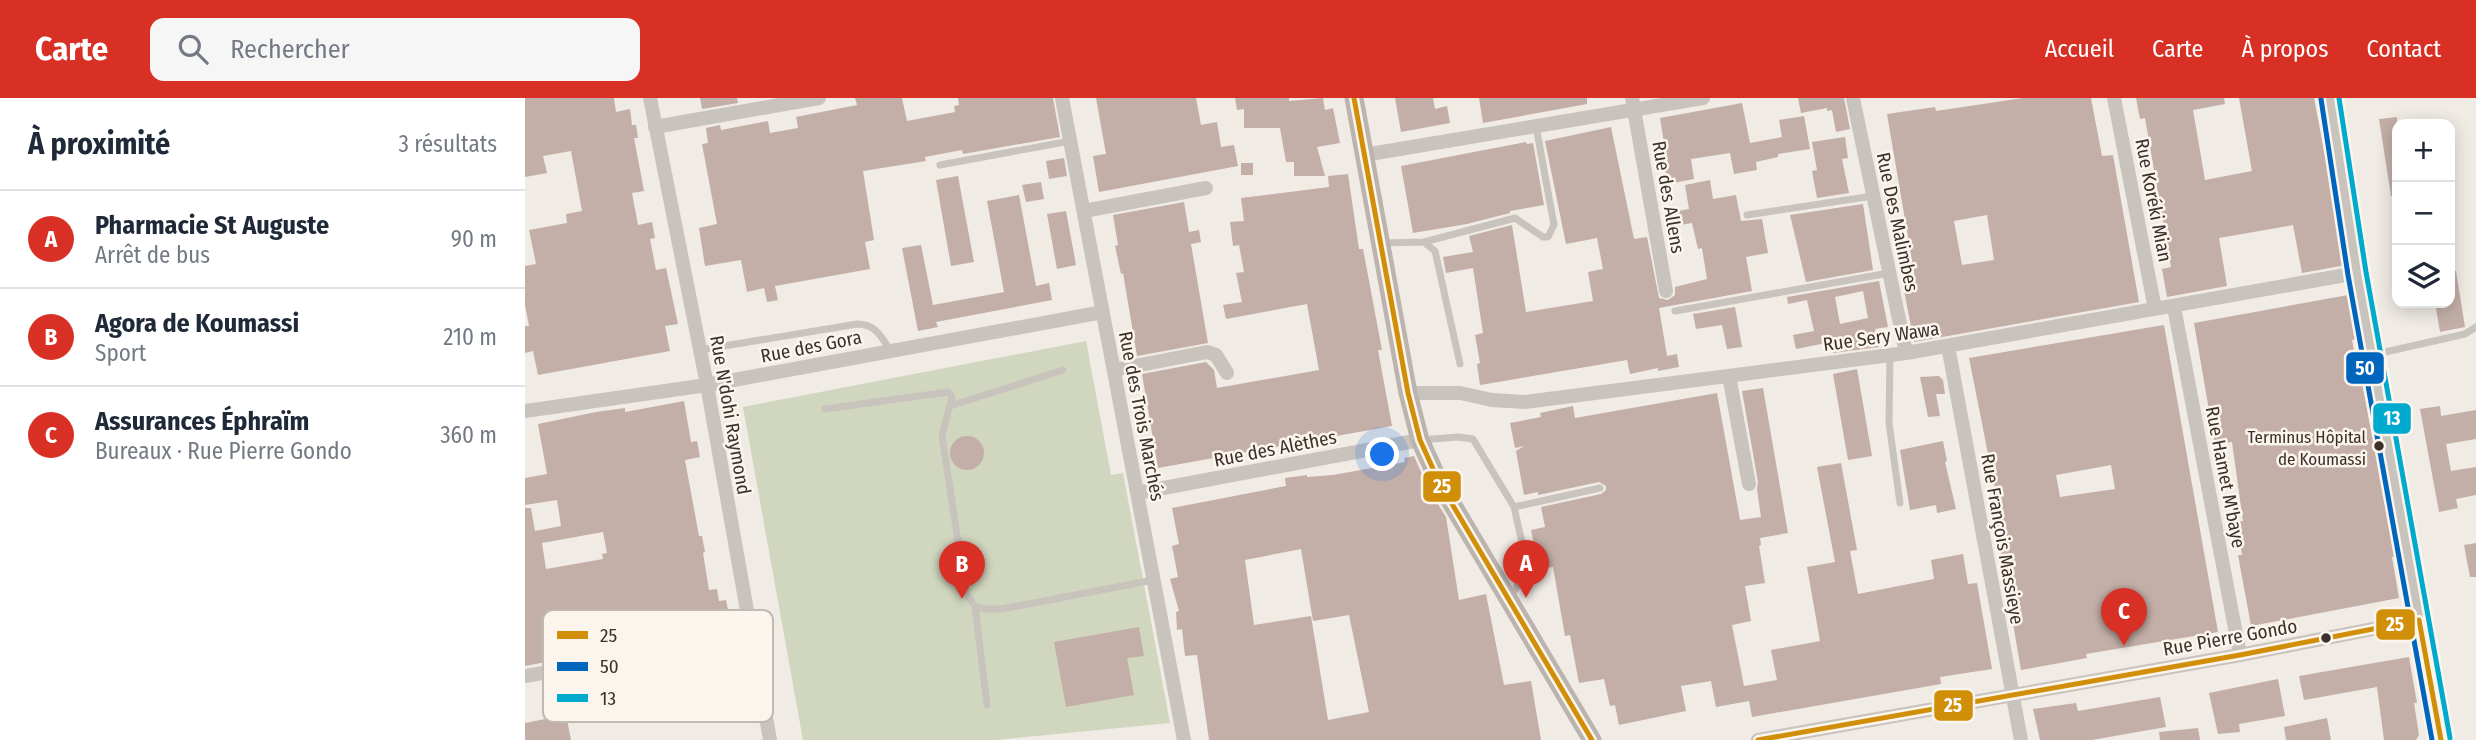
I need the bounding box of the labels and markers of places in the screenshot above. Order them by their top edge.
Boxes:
place label: Terminus Hôpital de Koumassi [2248,427,2367,470]
marker: Terminus Hôpital de Koumassi [2372,439,2386,453]
pin: A [1503,540,1549,598]
pin: B [939,541,985,599]
pin: C [2101,588,2147,646]
unlabelled marker [2319,631,2333,645]

